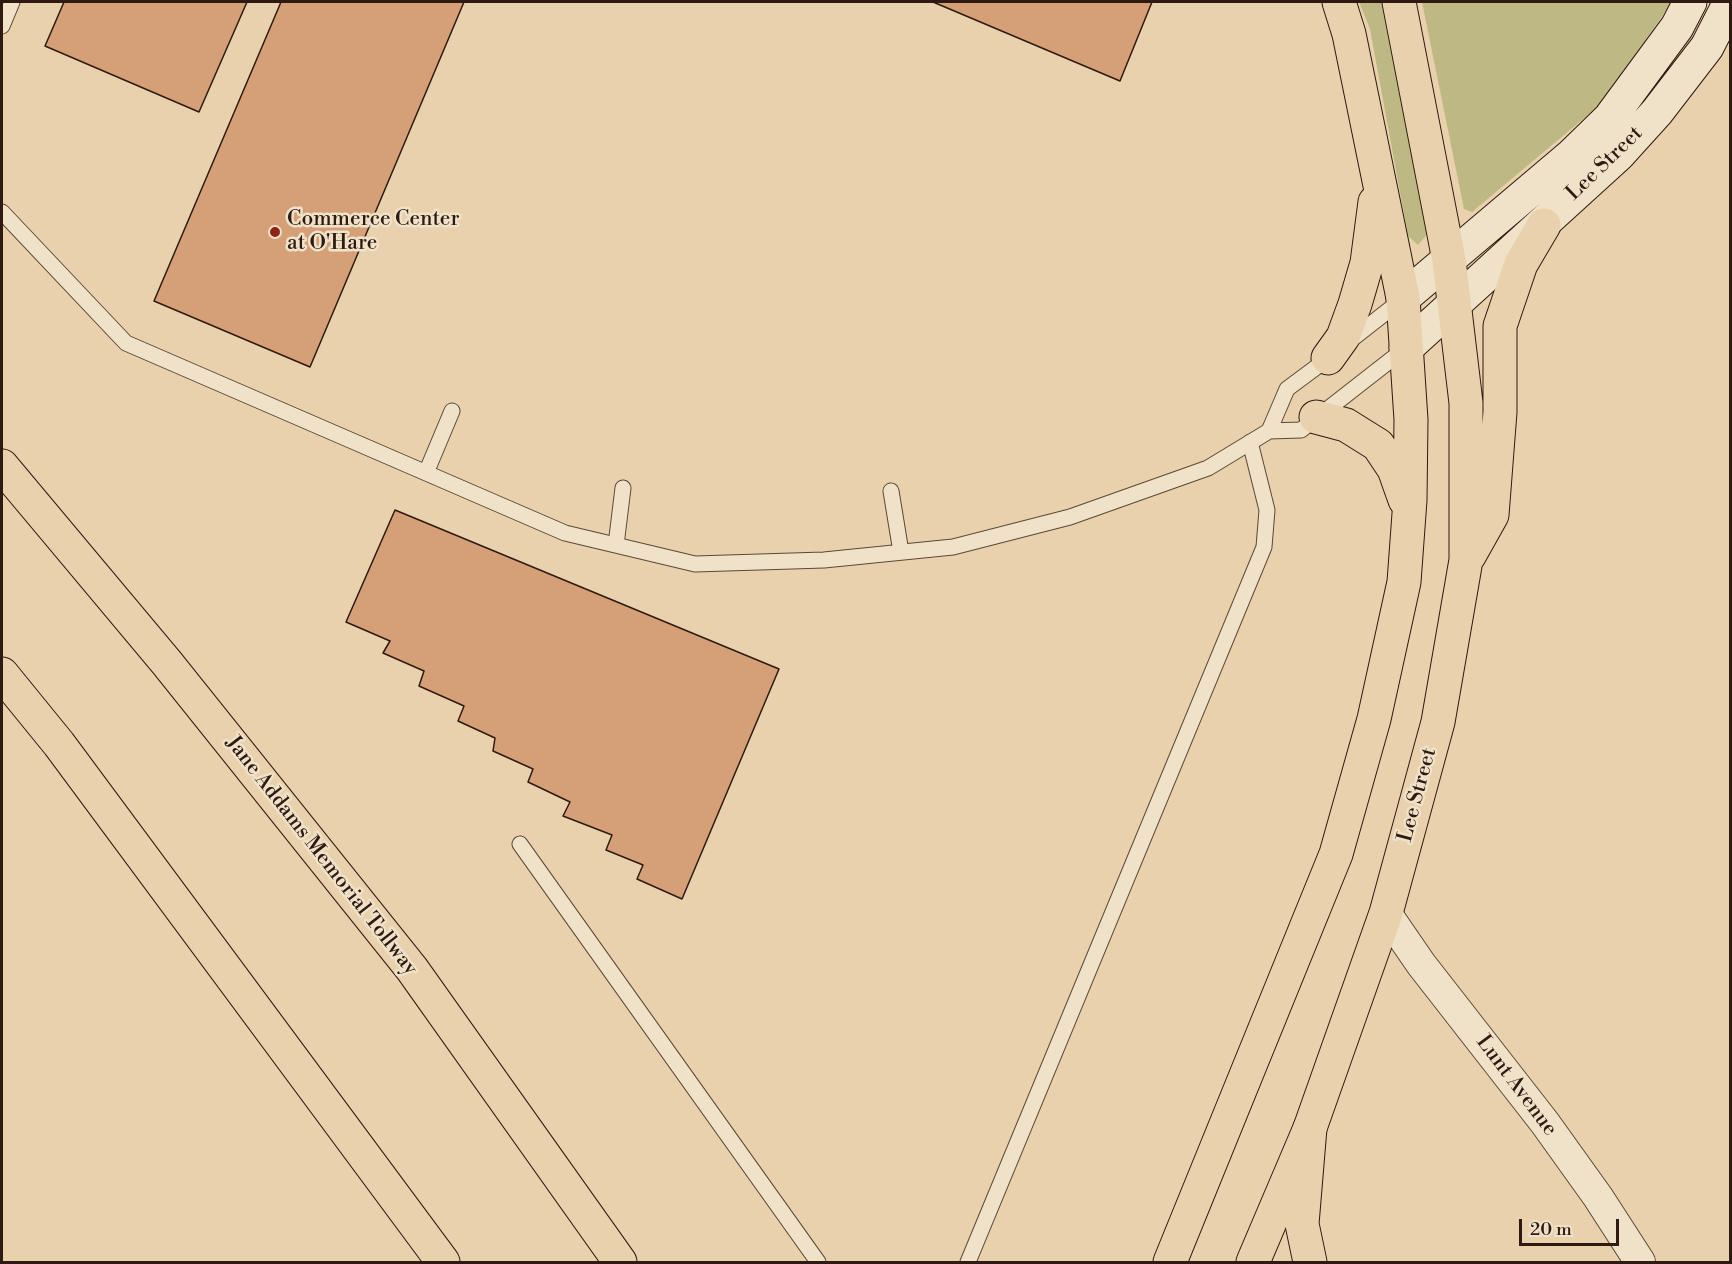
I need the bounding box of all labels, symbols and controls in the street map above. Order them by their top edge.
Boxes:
street label: Lee Street [1562,121,1648,207]
place label: Commerce Center at O'Hare [287,207,459,257]
marker: Commerce Center at O'Hare [268,225,282,239]
street label: Jane Addams Memorial Tollway [220,731,422,981]
street label: Lee Street [1393,745,1443,845]
street label: Lunt Avenue [1470,1031,1562,1141]
scale bar [1522,1207,1622,1245]
text: 20 m [1530,1218,1572,1241]

